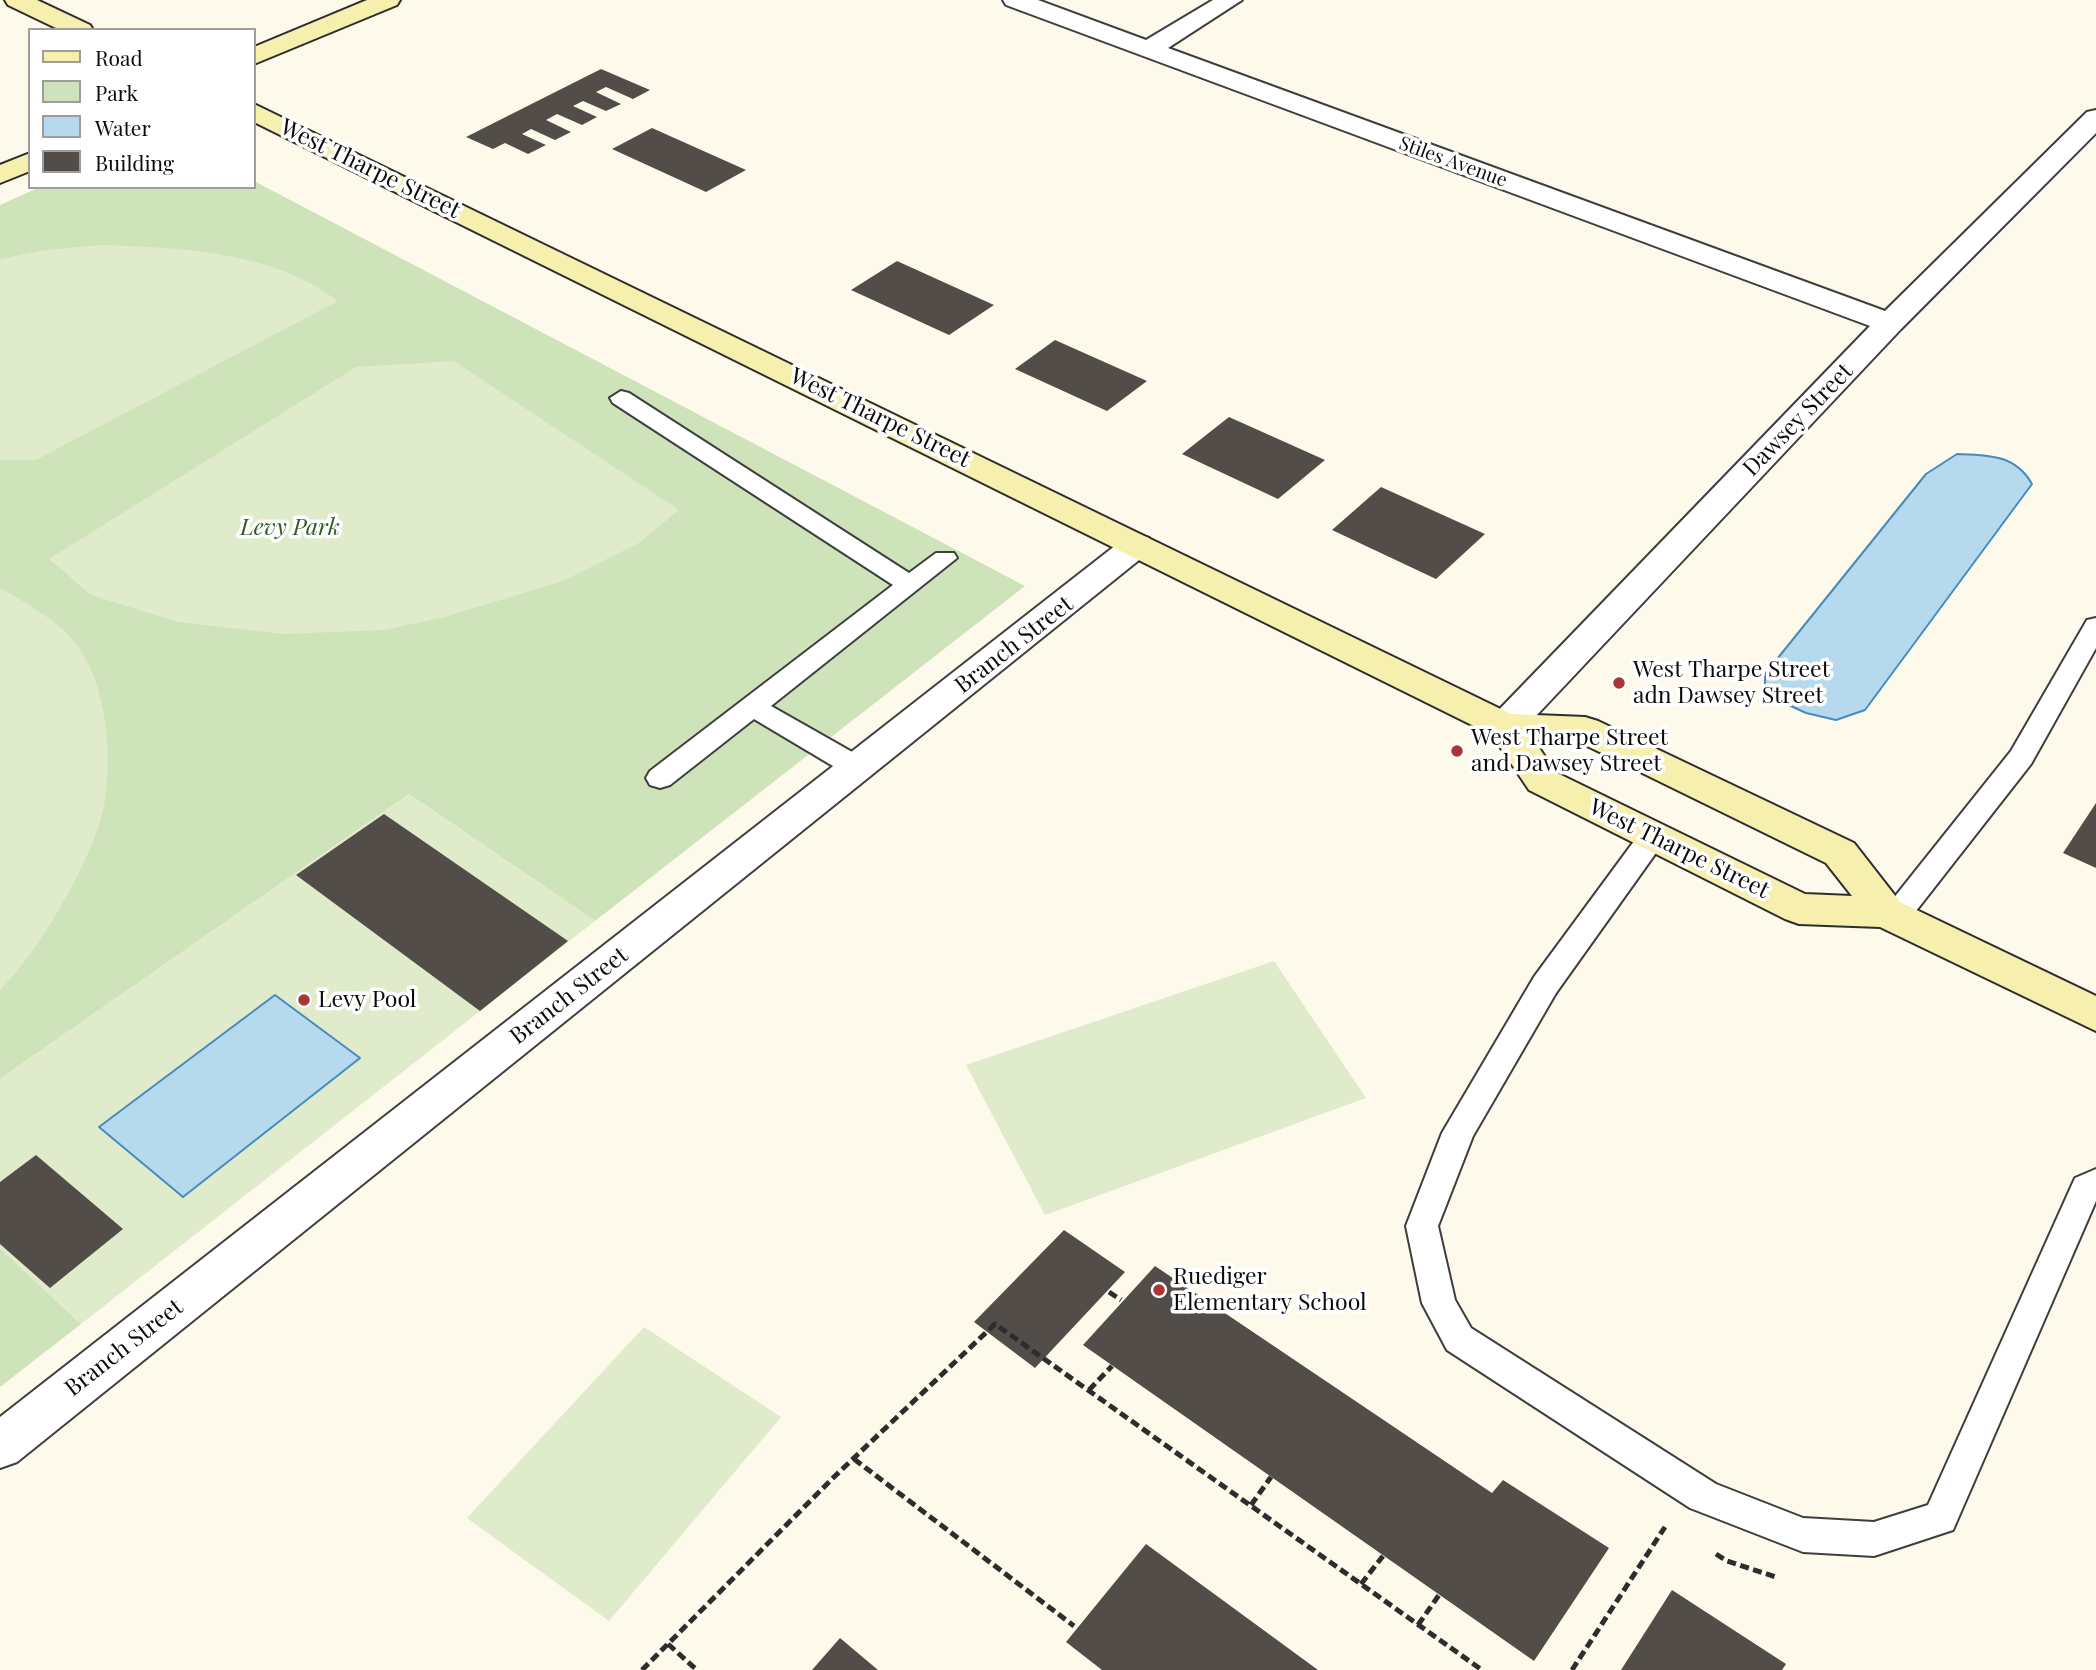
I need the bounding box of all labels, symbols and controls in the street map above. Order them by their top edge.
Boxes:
legend [28,28,256,189]
text: Road [95,43,143,71]
text: Park [95,78,138,106]
text: Water [95,113,151,141]
street label: West Tharpe Street [275,113,465,225]
street label: Stiles Avenue [1396,132,1510,192]
text: Building [95,148,174,176]
street label: Dawsey Street [1737,358,1859,482]
street label: West Tharpe Street [785,362,975,474]
park label: Levy Park [240,514,340,542]
street label: Branch Street [950,590,1078,700]
place label: West Tharpe Street adn Dawsey Street [1633,656,1830,710]
marker: West Tharpe Street adn Dawsey Street [1611,675,1627,691]
place label: West Tharpe Street and Dawsey Street [1471,724,1668,778]
marker: West Tharpe Street and Dawsey Street [1449,743,1465,759]
street label: West Tharpe Street [1584,793,1774,905]
street label: Branch Street [505,941,633,1051]
place label: Levy Pool [318,986,416,1014]
marker: Levy Pool [296,992,312,1008]
place label: Ruediger Elementary School [1173,1263,1367,1317]
marker: Ruediger Elementary School [1151,1282,1167,1298]
street label: Branch Street [60,1293,188,1403]

